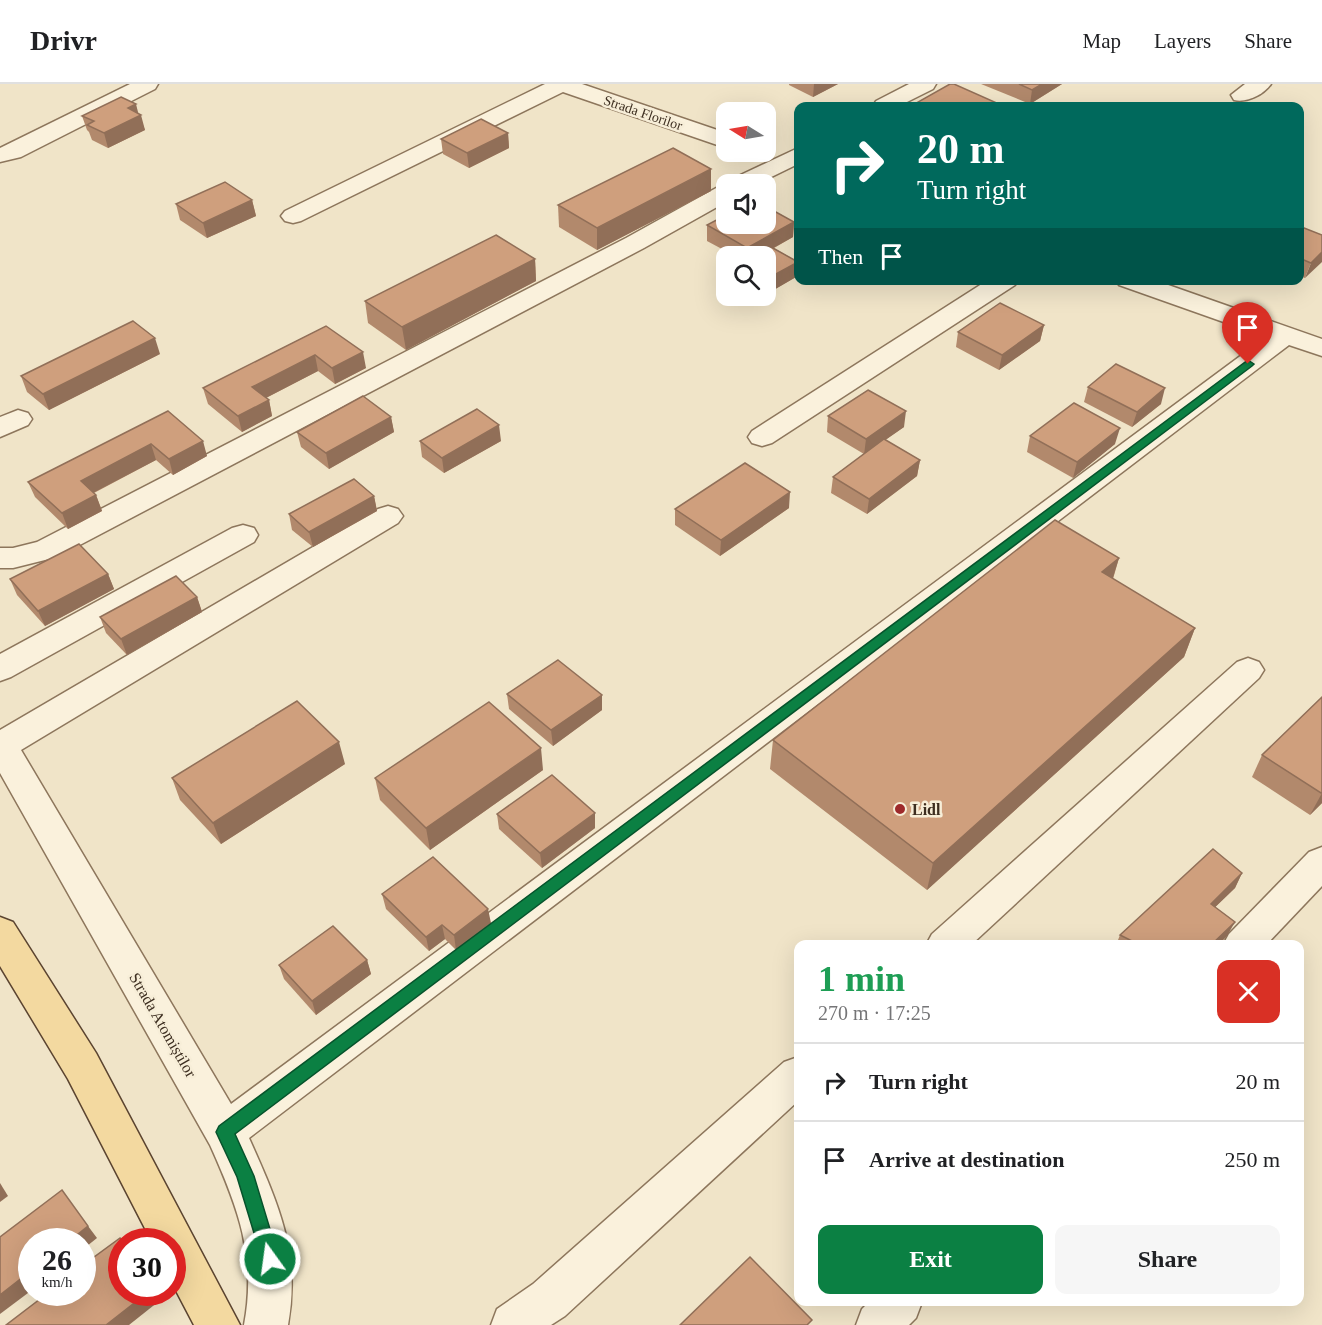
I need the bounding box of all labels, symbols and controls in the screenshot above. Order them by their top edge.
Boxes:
text: Drivr [30,25,97,56]
text: Map [1083,29,1121,53]
text: Layers [1154,29,1211,53]
text: Share [1244,29,1292,53]
street label: Strada Florilor [602,93,685,134]
north arrow [716,102,776,162]
map controls [716,102,776,306]
icon: right [818,126,896,204]
text: 20 m [917,126,1005,172]
button: sound [716,174,776,234]
text: Turn right [917,175,1026,205]
icon: arrive [875,240,908,273]
text: Then [818,244,863,269]
button: search [716,246,776,306]
pin [1222,302,1273,364]
icon: arrive [1231,311,1264,344]
place label: Lidl [912,801,941,818]
marker: Lidl [893,802,907,816]
text: 1 min [818,959,905,999]
button: close [1217,960,1280,1023]
street label: Strada Atomiștilor [125,970,200,1081]
text: 270 m · 17:25 [818,1002,931,1024]
icon: right [818,1066,851,1099]
text: Turn right [869,1069,968,1094]
text: 20 m [1235,1069,1280,1094]
icon: arrive [818,1144,851,1177]
text: Arrive at destination [869,1147,1065,1172]
text: 250 m [1224,1147,1280,1172]
button: Exit [818,1225,1043,1294]
button: Share [1055,1225,1280,1294]
position arrow [238,1227,302,1291]
speed limit sign: 30 [108,1228,186,1306]
text: 26 [42,1243,72,1276]
text: km/h [42,1274,72,1290]

